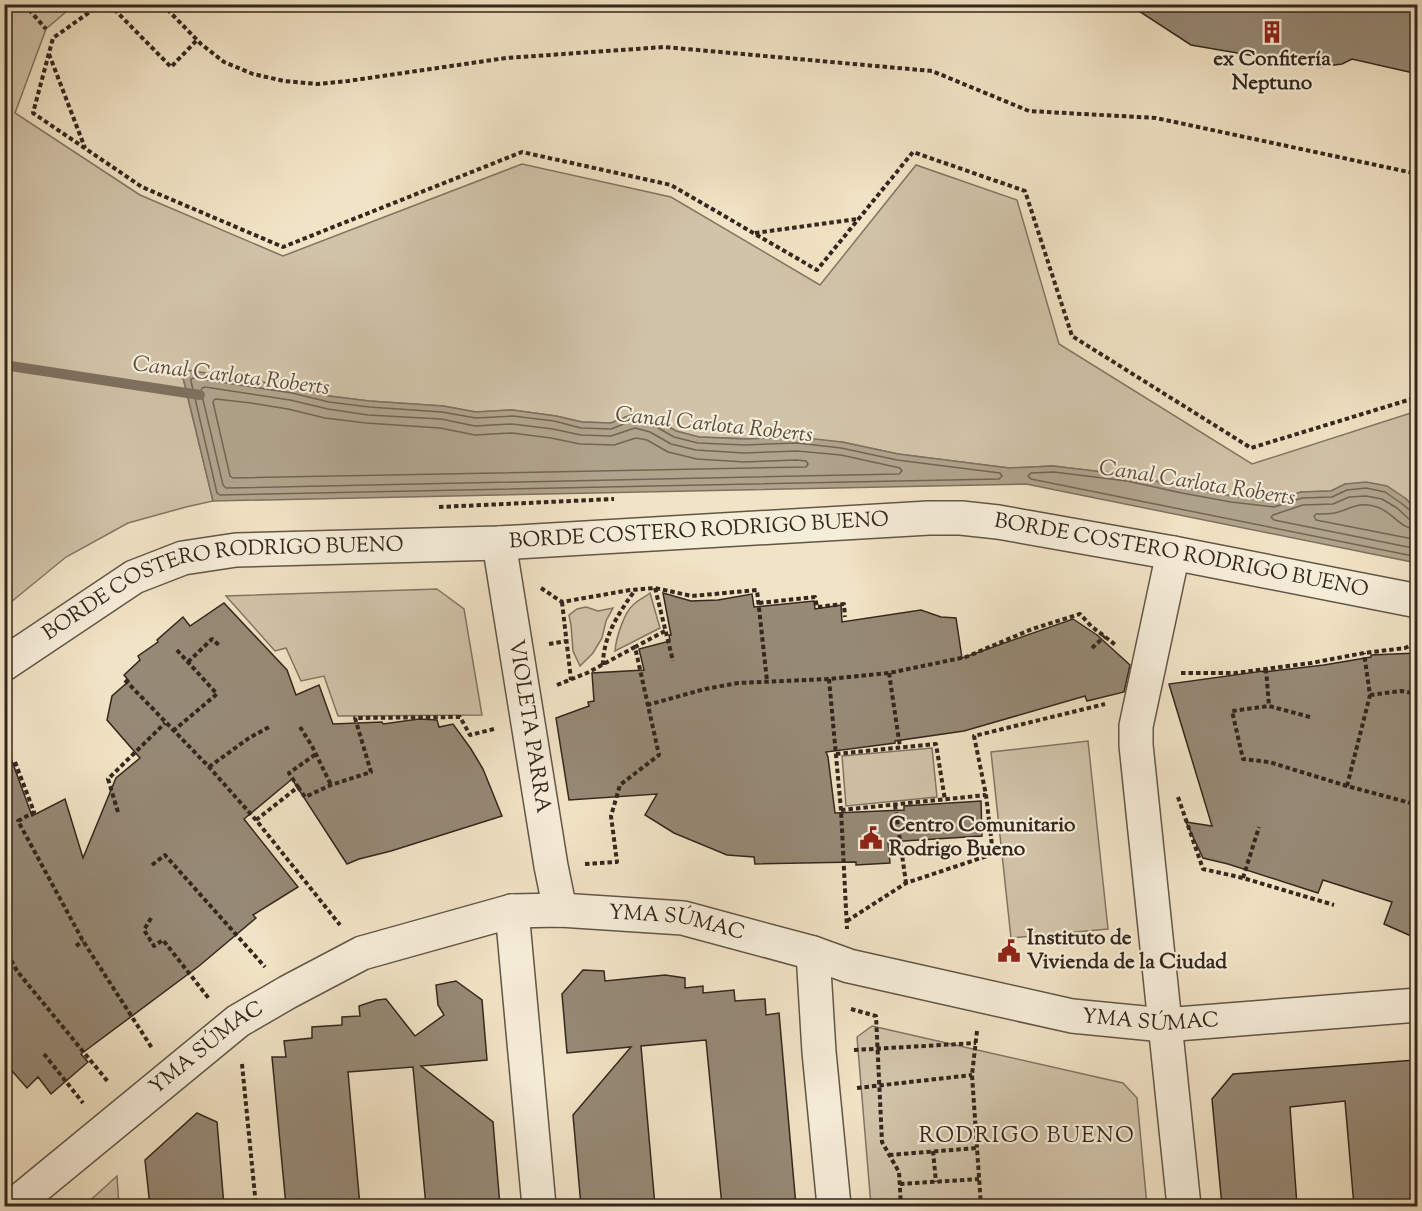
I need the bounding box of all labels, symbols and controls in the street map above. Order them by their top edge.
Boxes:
building icon: ex Confitería Neptuno [1259,19,1285,45]
place label: ex Confitería Neptuno [1213,45,1331,99]
water label: Canal Carlota Roberts [131,349,331,405]
water label: Canal Carlota Roberts [614,400,814,452]
water label: Canal Carlota Roberts [1097,453,1297,515]
street label: BORDE COSTERO RODRIGO BUENO [508,505,890,557]
street label: BORDE COSTERO RODRIGO BUENO [992,507,1371,606]
street label: BORDE COSTERO RODRIGO BUENO [37,531,404,649]
street label: VIOLETA PARRA [500,637,557,816]
place label: Centro Comunitario Rodrigo Bueno [889,811,1076,865]
public building icon: Centro Comunitario Rodrigo Bueno [858,825,884,851]
street label: YMA SÚMAC [608,898,748,949]
place label: Instituto de Vivienda de la Ciudad [1027,924,1227,978]
public building icon: Instituto de Vivienda de la Ciudad [996,938,1022,964]
street label: YMA SÚMAC [143,994,269,1103]
street label: YMA SÚMAC [1080,1002,1220,1040]
district label: RODRIGO BUENO [919,1121,1135,1153]

